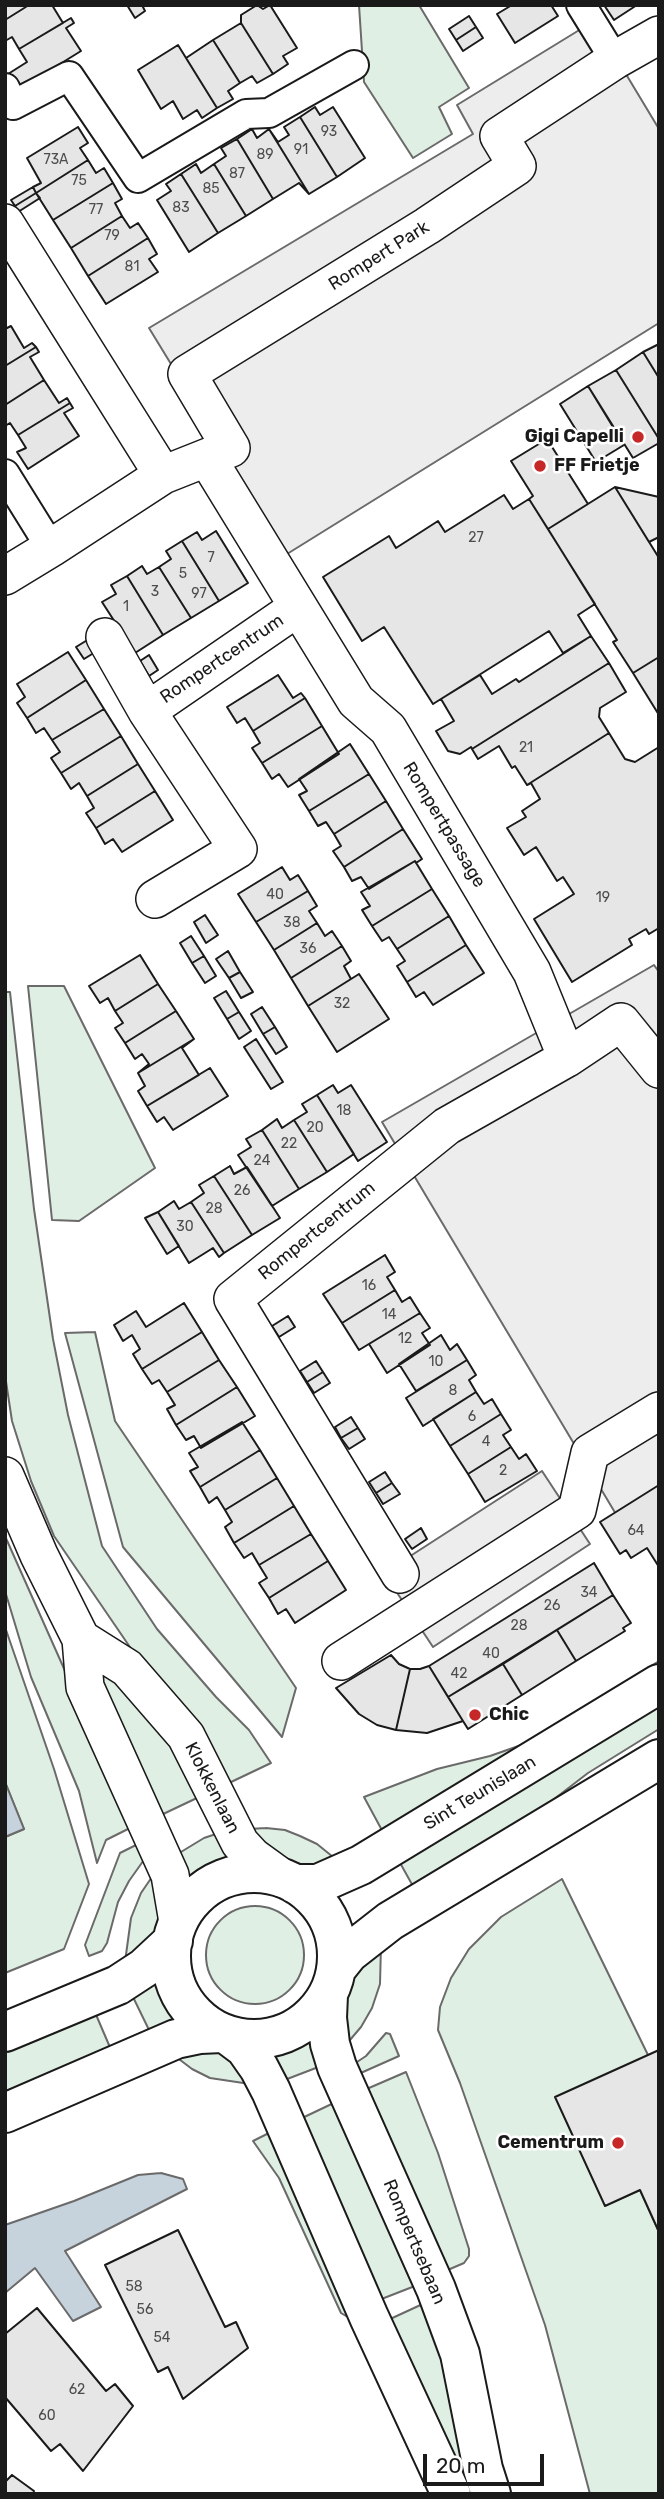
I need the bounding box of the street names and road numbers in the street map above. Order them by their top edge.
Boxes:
street label: Rompert Park [325,216,433,296]
street label: Rompertcentrum [156,610,288,708]
street label: Rompertpassage [398,758,490,892]
street label: Rompertcentrum [254,1177,380,1285]
street label: Klokkenlaan [180,1739,244,1837]
street label: Sint Teunislaan [420,1751,540,1835]
street label: Rompertsebaan [378,2176,450,2308]

